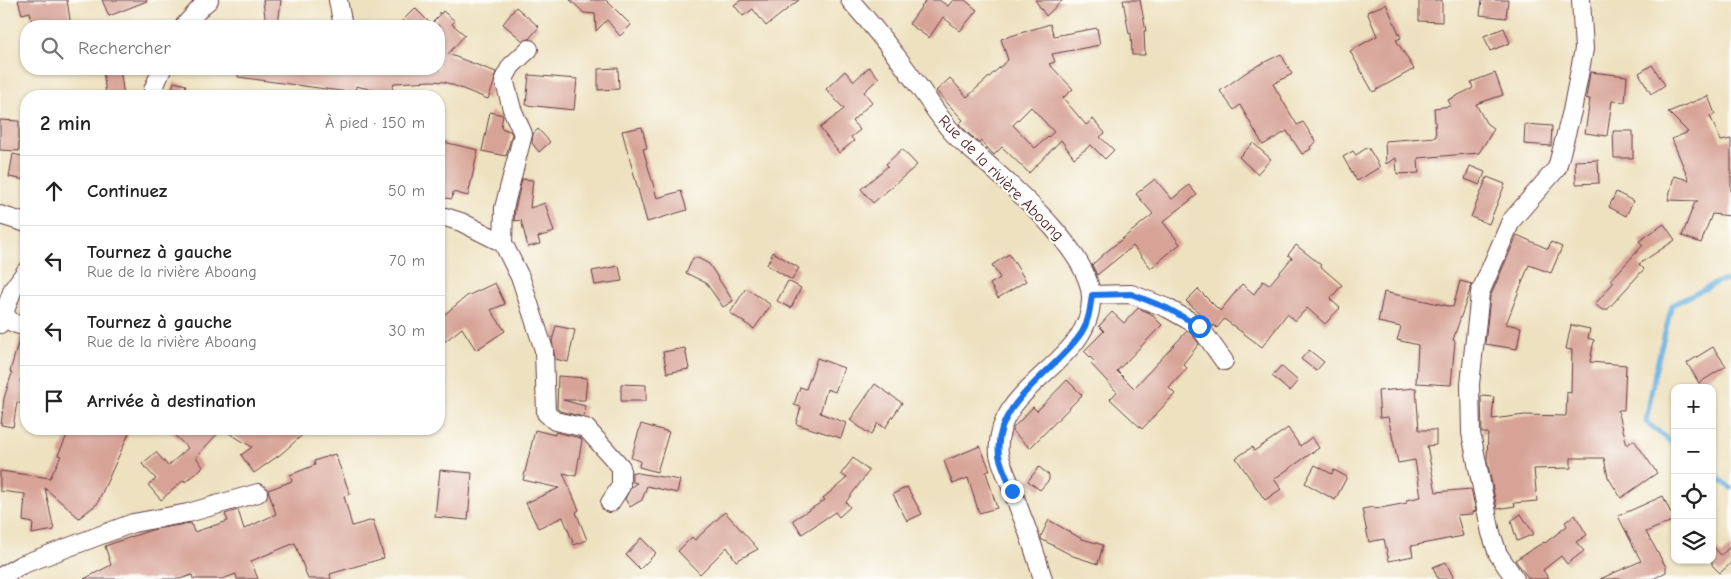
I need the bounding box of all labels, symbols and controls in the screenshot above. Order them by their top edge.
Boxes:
search box [20,20,445,75]
icon: search [38,34,66,62]
text: Rechercher [78,37,171,59]
text: 2 min [40,111,91,135]
street label: Rue de la rivière Aboang [935,112,1067,244]
text: À pied · 150 m [325,114,425,132]
icon: ahead [40,177,68,205]
text: Continuez [87,180,167,202]
text: 50 m [388,182,425,200]
text: Tournez à gauche [87,241,232,263]
icon: left [40,247,68,275]
text: 70 m [389,252,425,270]
text: Rue de la rivière Aboang [87,263,257,281]
text: Tournez à gauche [87,311,232,333]
route start [1188,315,1211,338]
icon: left [40,317,68,345]
text: 30 m [389,322,425,340]
text: Rue de la rivière Aboang [87,333,257,351]
map controls [1671,384,1716,564]
button: + [1671,384,1716,429]
icon: arrive [40,387,68,415]
text: Arrivée à destination [87,390,256,412]
button: − [1671,429,1716,474]
button: locate [1671,474,1716,519]
route end [1001,480,1024,503]
button: layers [1671,519,1716,564]

